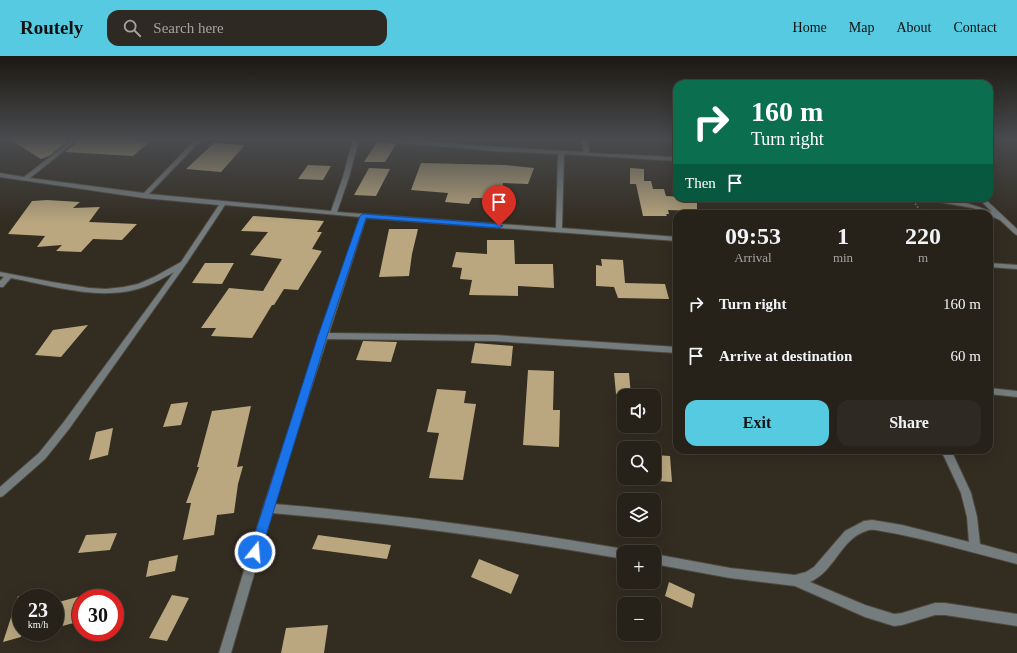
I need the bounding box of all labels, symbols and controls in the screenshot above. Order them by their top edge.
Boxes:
search box [107,10,387,46]
text: Routely [20,17,83,38]
icon: search [121,17,143,39]
text: Search here [153,20,224,36]
text: Home [793,20,827,35]
text: Map [849,20,874,35]
text: About [896,20,931,35]
text: Contact [953,20,997,35]
icon: right [685,96,737,148]
text: 160 m [751,96,823,127]
text: Turn right [751,129,824,149]
icon: arrive [724,172,746,194]
text: Then [685,175,716,191]
pin [482,185,516,226]
icon: arrive [488,191,510,213]
text: 09:53 [725,223,781,249]
text: 1 [837,223,849,249]
text: 220 [905,223,941,249]
text: Arrival [734,250,772,265]
text: min [833,250,853,265]
text: m [918,250,928,265]
icon: right [685,293,707,315]
text: Turn right [719,296,786,312]
text: 160 m [943,296,981,312]
icon: arrive [685,345,707,367]
text: Arrive at destination [719,348,852,364]
text: 60 m [951,348,981,364]
map controls [617,389,661,641]
button: sound [617,389,661,433]
button: Exit [685,400,829,446]
button: Share [837,400,981,446]
button: search [617,441,661,485]
button: layers [617,493,661,537]
position arrow [234,531,276,573]
button: + [617,545,661,589]
speed limit sign: 30 [72,589,124,641]
button: − [617,597,661,641]
text: 23 [28,599,48,621]
text: km/h [28,619,48,630]

